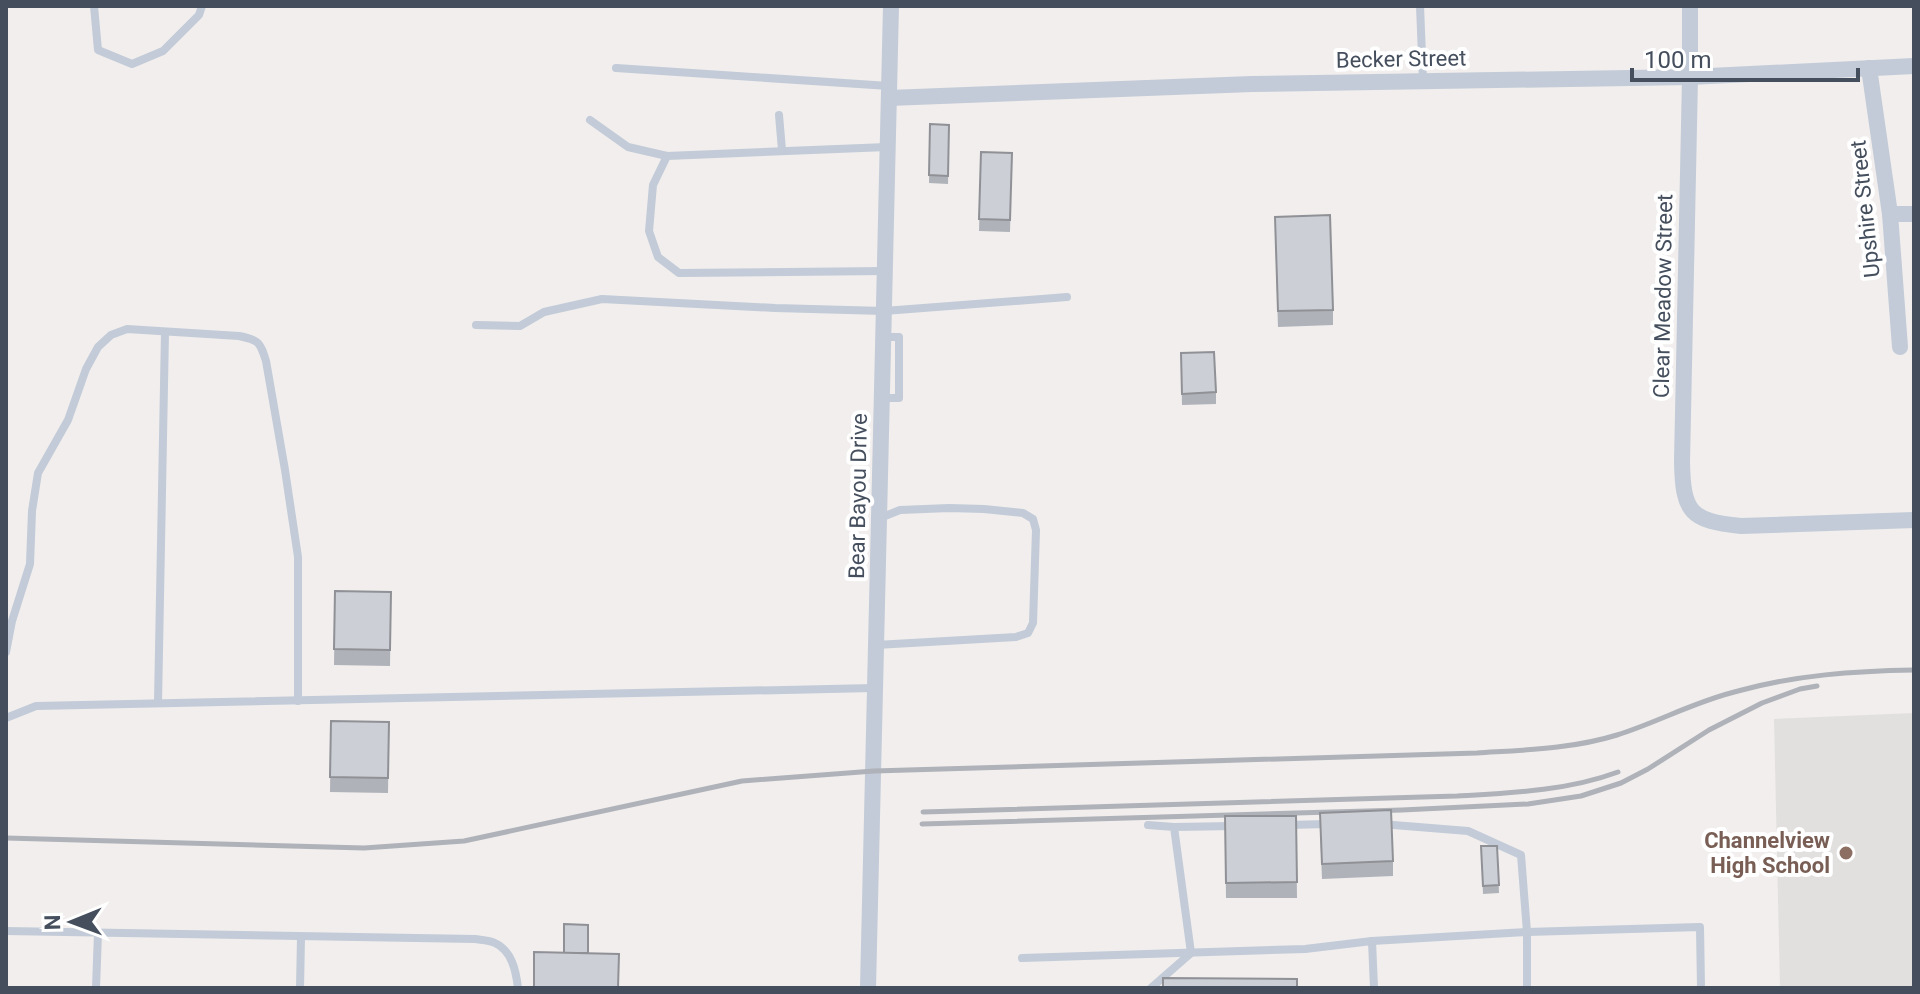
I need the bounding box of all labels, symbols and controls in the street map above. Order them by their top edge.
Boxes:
scale bar [1632,32,1858,82]
street label: Becker Street [1336,45,1466,73]
text: 100 m [1644,46,1711,74]
street label: Upshire Street [1845,139,1885,279]
street label: Clear Meadow Street [1649,194,1677,398]
street label: Bear Bayou Drive [844,413,872,579]
place label: Channelview High School [1704,828,1830,878]
marker: Channelview High School [1837,844,1855,862]
north arrow [32,882,112,962]
text: N [40,914,65,930]

